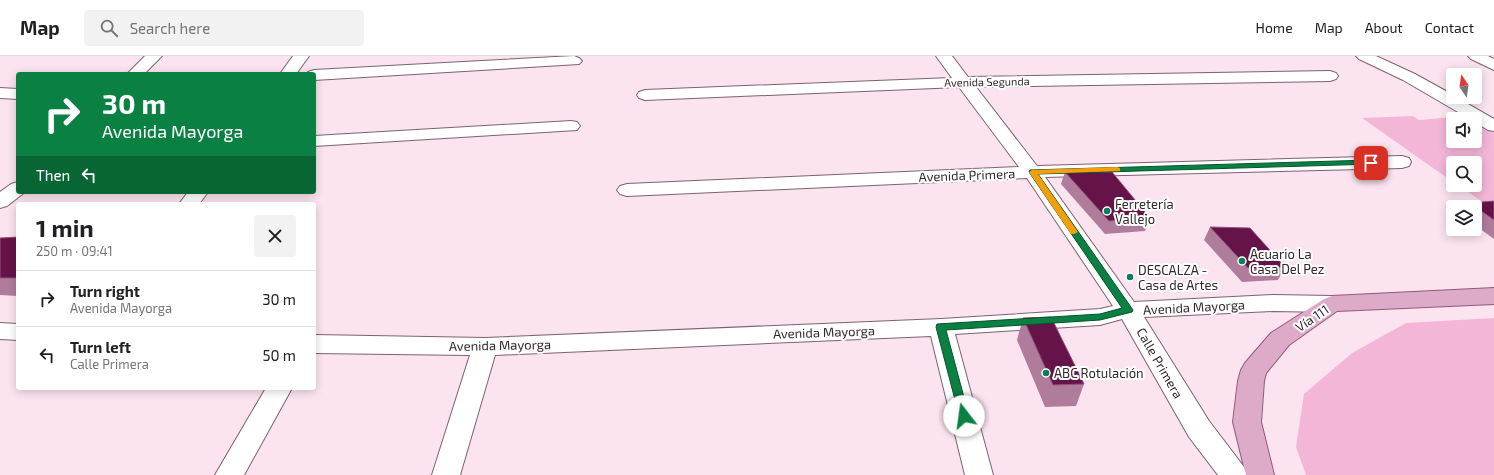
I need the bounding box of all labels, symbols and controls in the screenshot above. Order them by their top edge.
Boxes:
search box [84,10,364,46]
text: Map [20,16,60,39]
icon: search [98,17,120,39]
text: Search here [130,19,210,37]
text: Home [1256,19,1293,36]
text: Map [1315,19,1343,36]
text: About [1365,19,1403,36]
text: Contact [1425,19,1474,36]
north arrow [1446,68,1482,104]
map controls [1446,68,1482,236]
street label: Avenida Segunda [944,74,1030,89]
text: 30 m [102,86,166,120]
icon: right [36,88,88,140]
button: sound [1446,112,1482,148]
text: Avenida Mayorga [102,120,243,142]
pin [1354,146,1388,180]
icon: arrive [1360,152,1382,174]
button: search [1446,156,1482,192]
icon: left [78,164,100,186]
street label: Avenida Primera [918,165,1016,185]
text: Then [36,166,70,184]
place label: Ferretería Vallejo [1115,196,1174,227]
button: layers [1446,200,1482,236]
marker: Ferretería Vallejo [1102,206,1112,216]
text: 1 min [36,213,94,242]
button: close [254,215,296,257]
text: 250 m · 09:41 [36,243,113,259]
place label: Acuario La Casa Del Pez [1250,246,1324,277]
marker: Acuario La Casa Del Pez [1237,256,1247,266]
place label: DESCALZA - Casa de Artes [1138,262,1218,293]
marker: DESCALZA - Casa de Artes [1125,272,1135,282]
text: Turn right [70,282,140,300]
icon: right [36,288,58,310]
text: 30 m [262,290,296,308]
street label: Avenida Mayorga [1143,296,1245,318]
text: Avenida Mayorga [70,300,172,316]
street label: Vía 111 [1292,301,1332,335]
street label: Avenida Mayorga [773,322,875,342]
street label: Calle Primera [1133,325,1187,401]
street label: Avenida Mayorga [449,336,551,354]
text: Turn left [70,338,131,356]
icon: left [36,344,58,366]
text: 50 m [262,346,296,364]
text: Calle Primera [70,356,149,372]
place label: ABC Rotulación [1054,365,1144,381]
marker: ABC Rotulación [1041,368,1051,378]
position arrow [943,395,985,437]

